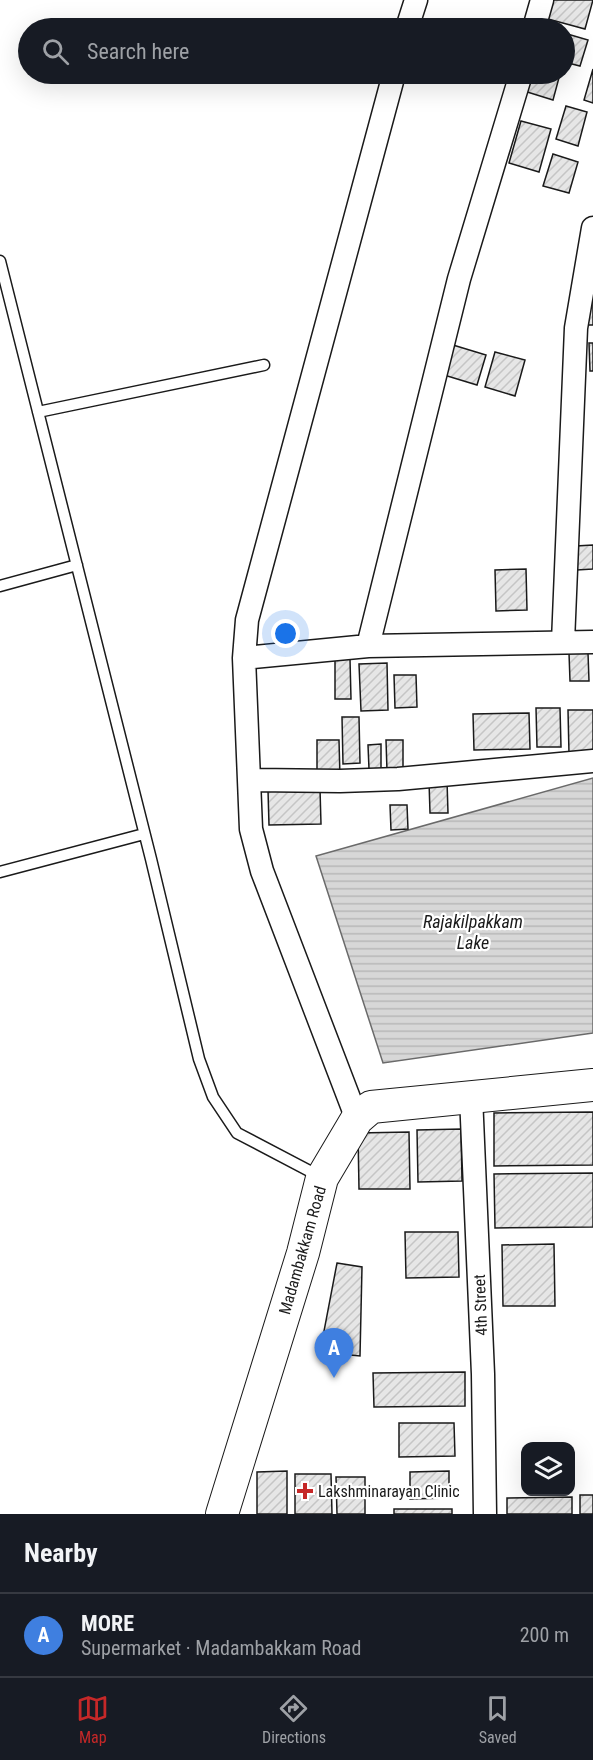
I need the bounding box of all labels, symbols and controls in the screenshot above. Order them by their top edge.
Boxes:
search box [18,18,575,84]
icon: search [39,35,72,68]
text: Search here [87,39,189,64]
your location [271,619,300,648]
water label: Rajakilpakkam Lake [423,911,523,953]
street label: Madambakkam Road [275,1184,330,1317]
street label: 4th Street [470,1274,491,1336]
pin: A [314,1328,354,1378]
map controls [521,1442,575,1496]
button: layers [521,1442,575,1496]
marker: Lakshminarayan Clinic [296,1482,314,1500]
place label: Lakshminarayan Clinic [318,1482,460,1501]
text: Nearby [24,1538,98,1568]
text: MORE [81,1611,134,1636]
text: A [38,1623,49,1647]
text: 200 m [520,1623,569,1647]
text: Supermarket · Madambakkam Road [81,1636,361,1660]
tab: Map [76,1692,109,1747]
tab: Directions [262,1692,326,1747]
tab: Saved [479,1692,517,1747]

